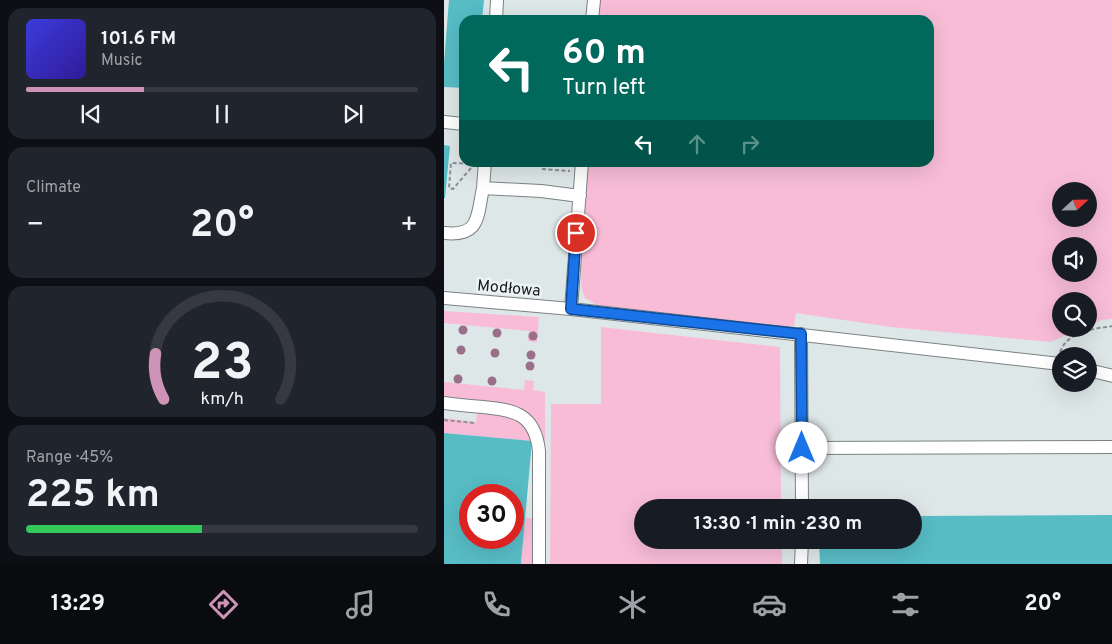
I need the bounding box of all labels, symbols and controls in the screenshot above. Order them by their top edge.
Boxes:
text: 101.6 FM [101,27,176,51]
text: 60 m [562,32,646,76]
icon: left [479,35,544,100]
text: Music [101,51,142,71]
text: Turn left [562,75,645,102]
icon: previous [77,100,105,128]
icon: pause [208,100,236,128]
icon: next [339,100,367,128]
icon: left [630,130,658,158]
icon: ahead [683,130,711,158]
icon: right [736,130,764,158]
text: Climate [26,178,81,198]
north arrow [1052,182,1096,228]
map controls [1052,182,1097,392]
text: 20° [190,202,254,251]
text: − [26,208,44,244]
text: + [400,208,418,244]
pin [555,212,597,254]
icon: arrive [562,219,590,247]
button: sound [1052,237,1097,282]
street label: Modłowa [476,276,541,302]
button: search [1052,292,1097,337]
text: 23 [191,332,253,398]
button: layers [1052,347,1097,392]
text: km/h [200,388,244,411]
position arrow [775,421,827,473]
text: Range · 45% [26,448,113,468]
text: 225 km [26,472,160,521]
speed limit sign: 30 [459,484,524,549]
text: 13:30 · 1 min · 230 m [694,512,862,536]
icon: directions [206,587,241,622]
icon: music [343,587,378,622]
icon: phone [479,587,514,622]
icon: climate [615,587,650,622]
icon: car [752,587,787,622]
icon: filters [888,587,923,622]
text: 13:29 [51,591,105,618]
text: 20° [1024,591,1061,618]

